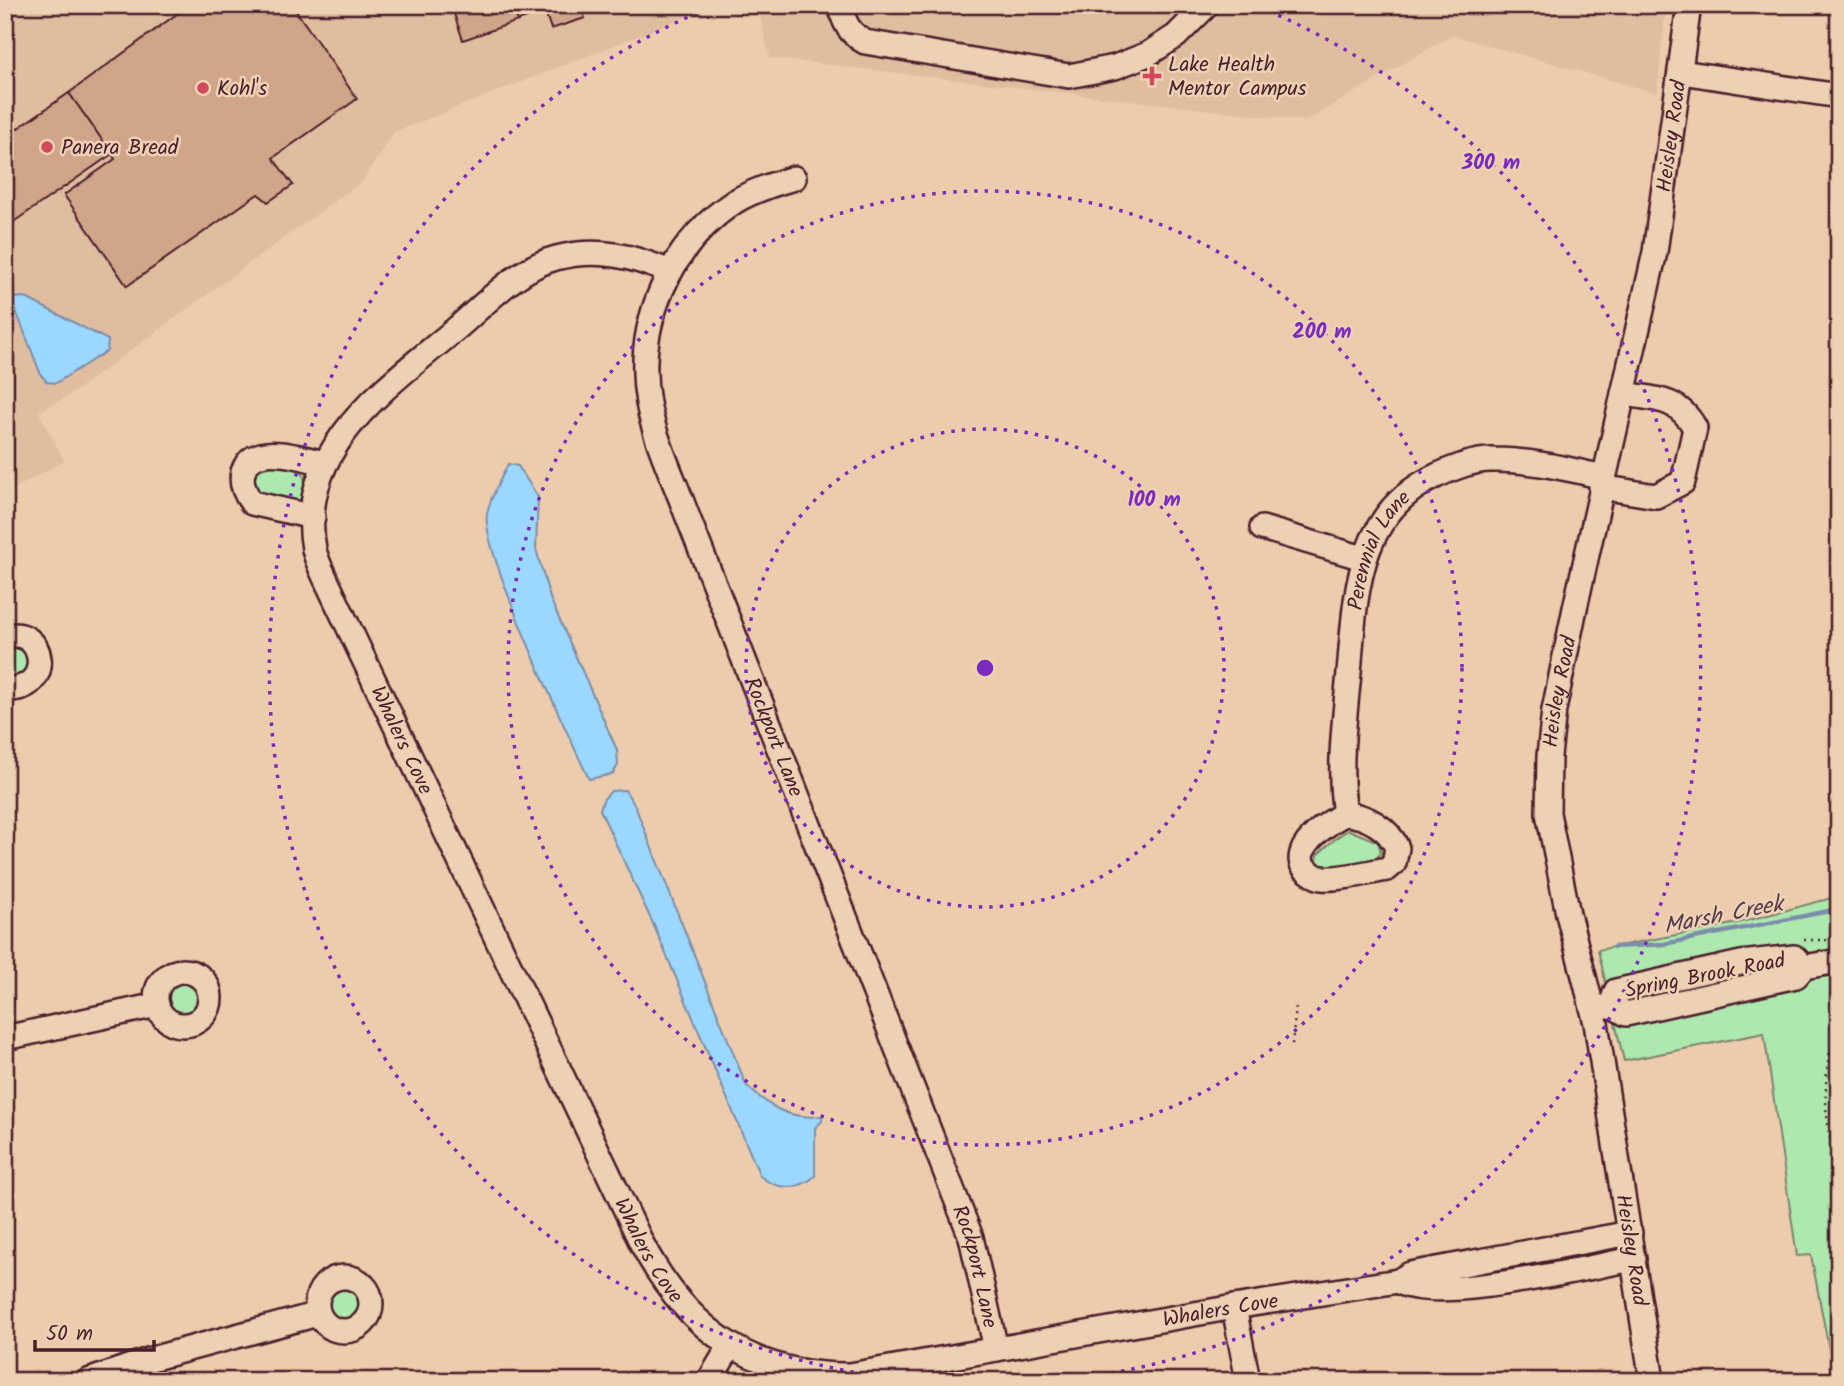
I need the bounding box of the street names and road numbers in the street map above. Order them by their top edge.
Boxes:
street label: Heisley Road [1648,78,1697,194]
street label: Perennial Lane [1340,483,1419,612]
street label: Heisley Road [1535,633,1587,749]
street label: Rockport Lane [734,673,812,803]
street label: Whalers Cove [361,681,441,801]
street label: Spring Brook Road [1622,945,1789,1008]
street label: Heisley Road [1605,1192,1656,1309]
street label: Whalers Cove [604,1193,691,1312]
street label: Rockport Lane [942,1200,1006,1332]
street label: Whalers Cove [1160,1285,1281,1337]

